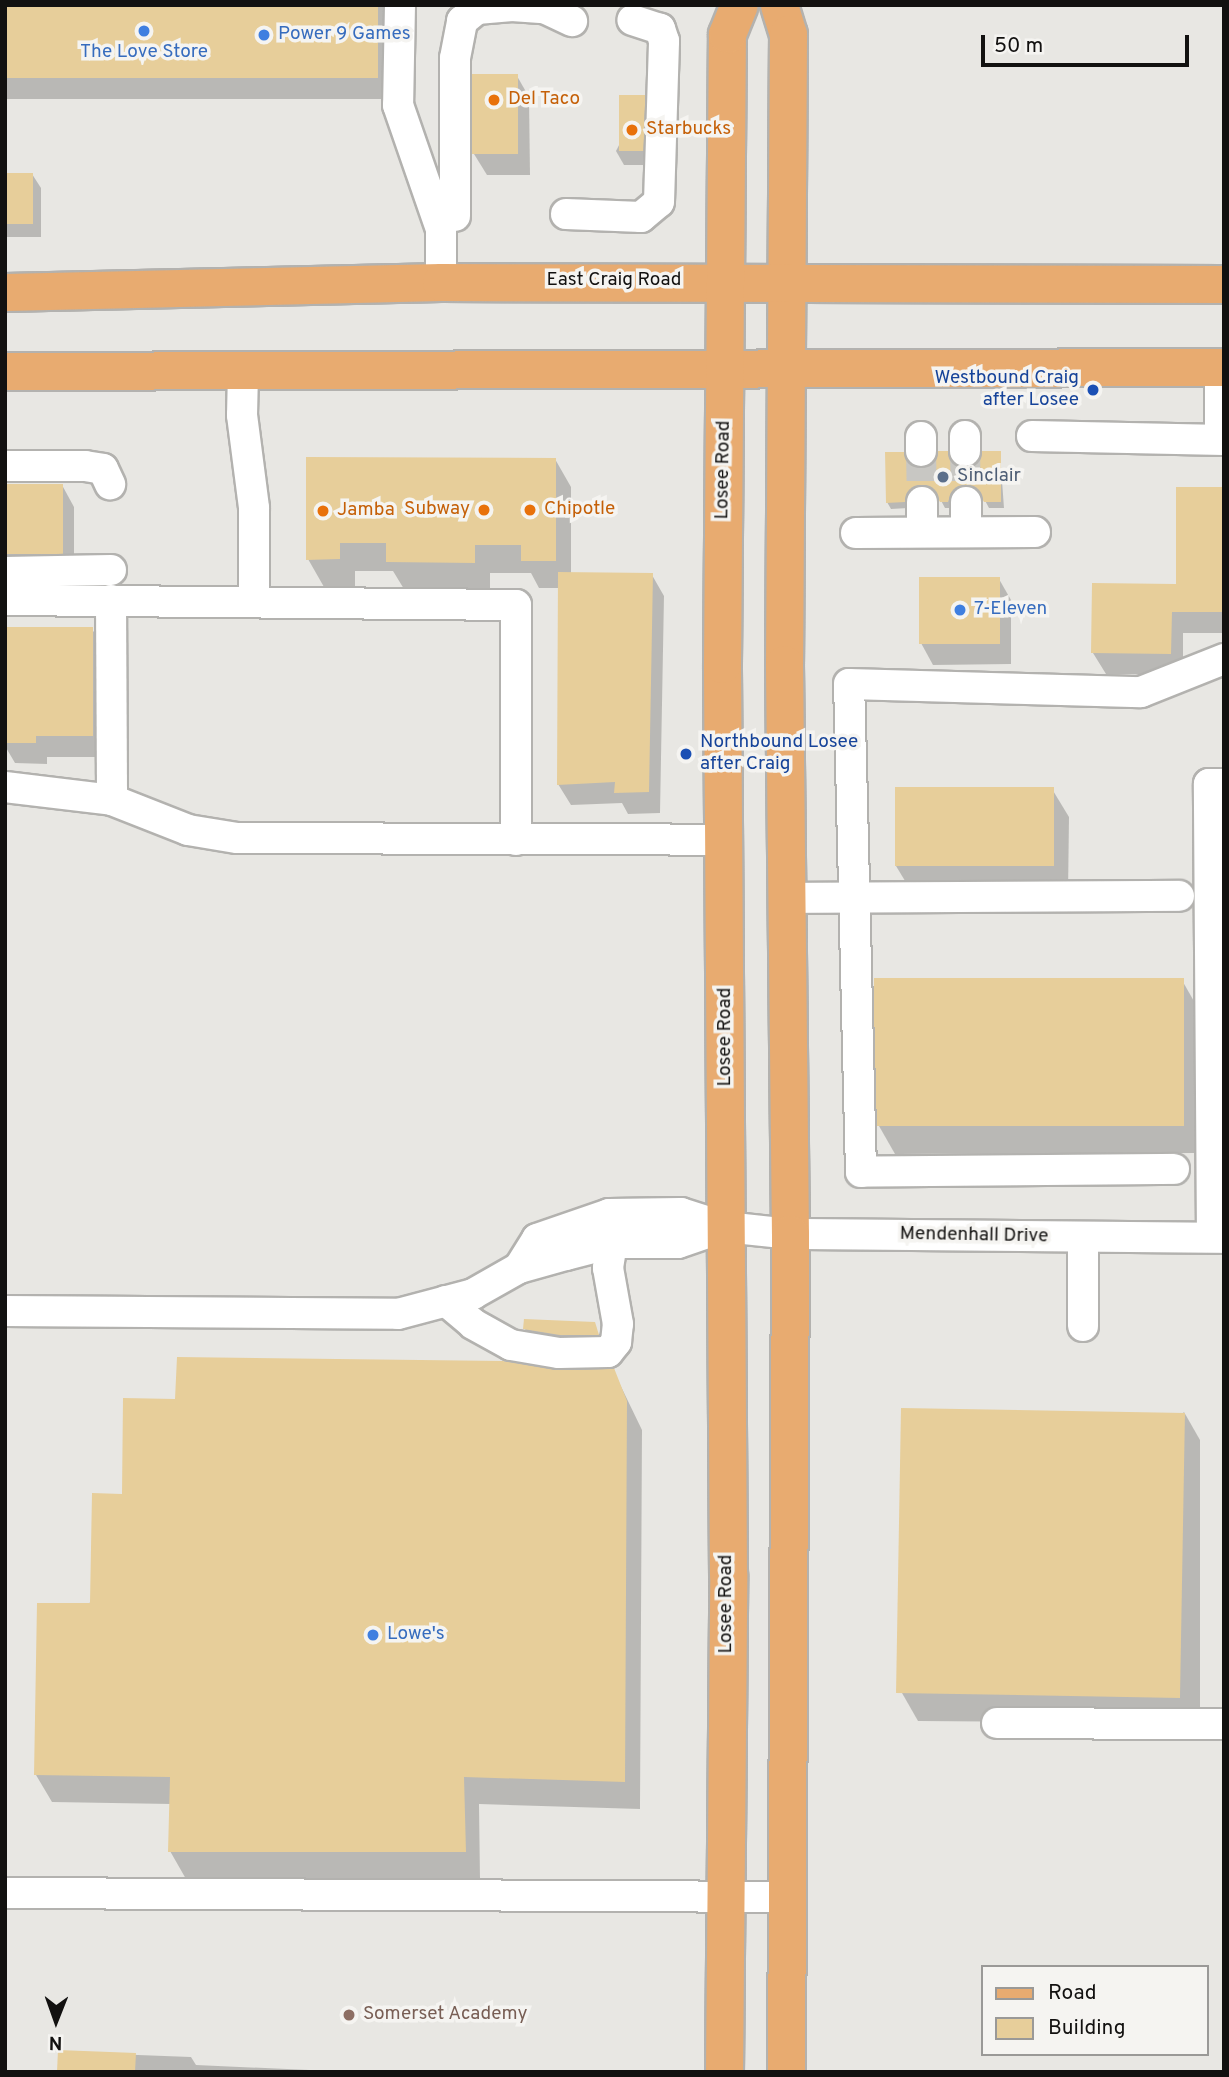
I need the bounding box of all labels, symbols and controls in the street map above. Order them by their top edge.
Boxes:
scale bar [984,21,1192,65]
marker: The Love Store [136,23,152,39]
place label: Power 9 Games [278,24,411,46]
marker: Power 9 Games [256,27,272,43]
text: 50 m [994,33,1043,60]
place label: The Love Store [80,42,208,64]
place label: Del Taco [508,89,581,111]
marker: Del Taco [486,92,502,108]
place label: Starbucks [646,119,731,141]
marker: Starbucks [624,122,640,138]
street label: East Craig Road [547,270,681,292]
place label: Westbound Craig after Losee [935,368,1079,412]
marker: Westbound Craig after Losee [1085,382,1101,398]
street label: Losee Road [712,420,736,520]
place label: Sinclair [957,466,1021,488]
marker: Sinclair [935,469,951,485]
place label: Subway [404,499,470,521]
place label: Chipotle [544,499,615,521]
place label: Jamba [337,500,395,522]
marker: Subway [476,502,492,518]
marker: Chipotle [522,502,538,518]
marker: Jamba [315,503,331,519]
place label: 7-Eleven [974,599,1047,621]
marker: 7-Eleven [952,602,968,618]
place label: Northbound Losee after Craig [700,732,858,776]
marker: Northbound Losee after Craig [678,746,694,762]
street label: Losee Road [715,988,737,1086]
street label: Mendenhall Drive [899,1223,1049,1249]
street label: Losee Road [716,1555,738,1653]
place label: Lowe's [387,1624,445,1646]
marker: Lowe's [365,1627,381,1643]
legend [981,1965,1208,2056]
text: Road [1048,1980,1097,2007]
north arrow [21,1986,91,2056]
place label: Somerset Academy [363,2004,528,2026]
marker: Somerset Academy [341,2007,357,2023]
text: Building [1048,2015,1126,2042]
text: N [49,2030,63,2054]

